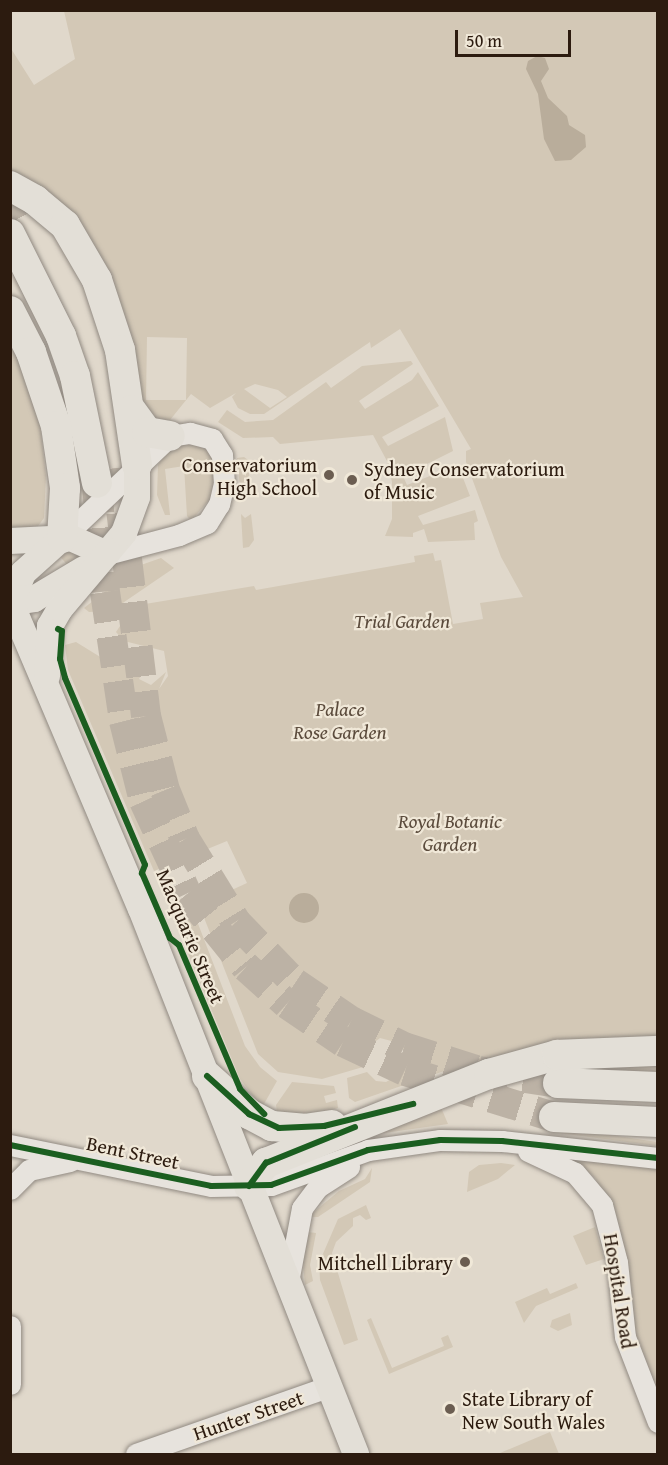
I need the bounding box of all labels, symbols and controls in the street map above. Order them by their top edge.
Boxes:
scale bar [458,18,574,56]
text: 50 m [466,27,502,54]
place label: Conservatorium High School [182,452,317,499]
place label: Sydney Conservatorium of Music [364,456,565,503]
marker: Conservatorium High School [322,468,336,482]
marker: Sydney Conservatorium of Music [345,473,359,487]
park label: Trial Garden [354,608,450,632]
park label: Palace Rose Garden [293,697,387,744]
park label: Royal Botanic Garden [398,809,502,856]
street label: Macquarie Street [152,865,230,1007]
street label: Bent Street [85,1130,181,1174]
street label: Hospital Road [599,1232,641,1350]
place label: Mitchell Library [318,1250,453,1274]
marker: Mitchell Library [458,1255,472,1269]
street label: Hunter Street [190,1385,306,1445]
place label: State Library of New South Wales [462,1386,605,1433]
marker: State Library of New South Wales [443,1402,457,1416]

